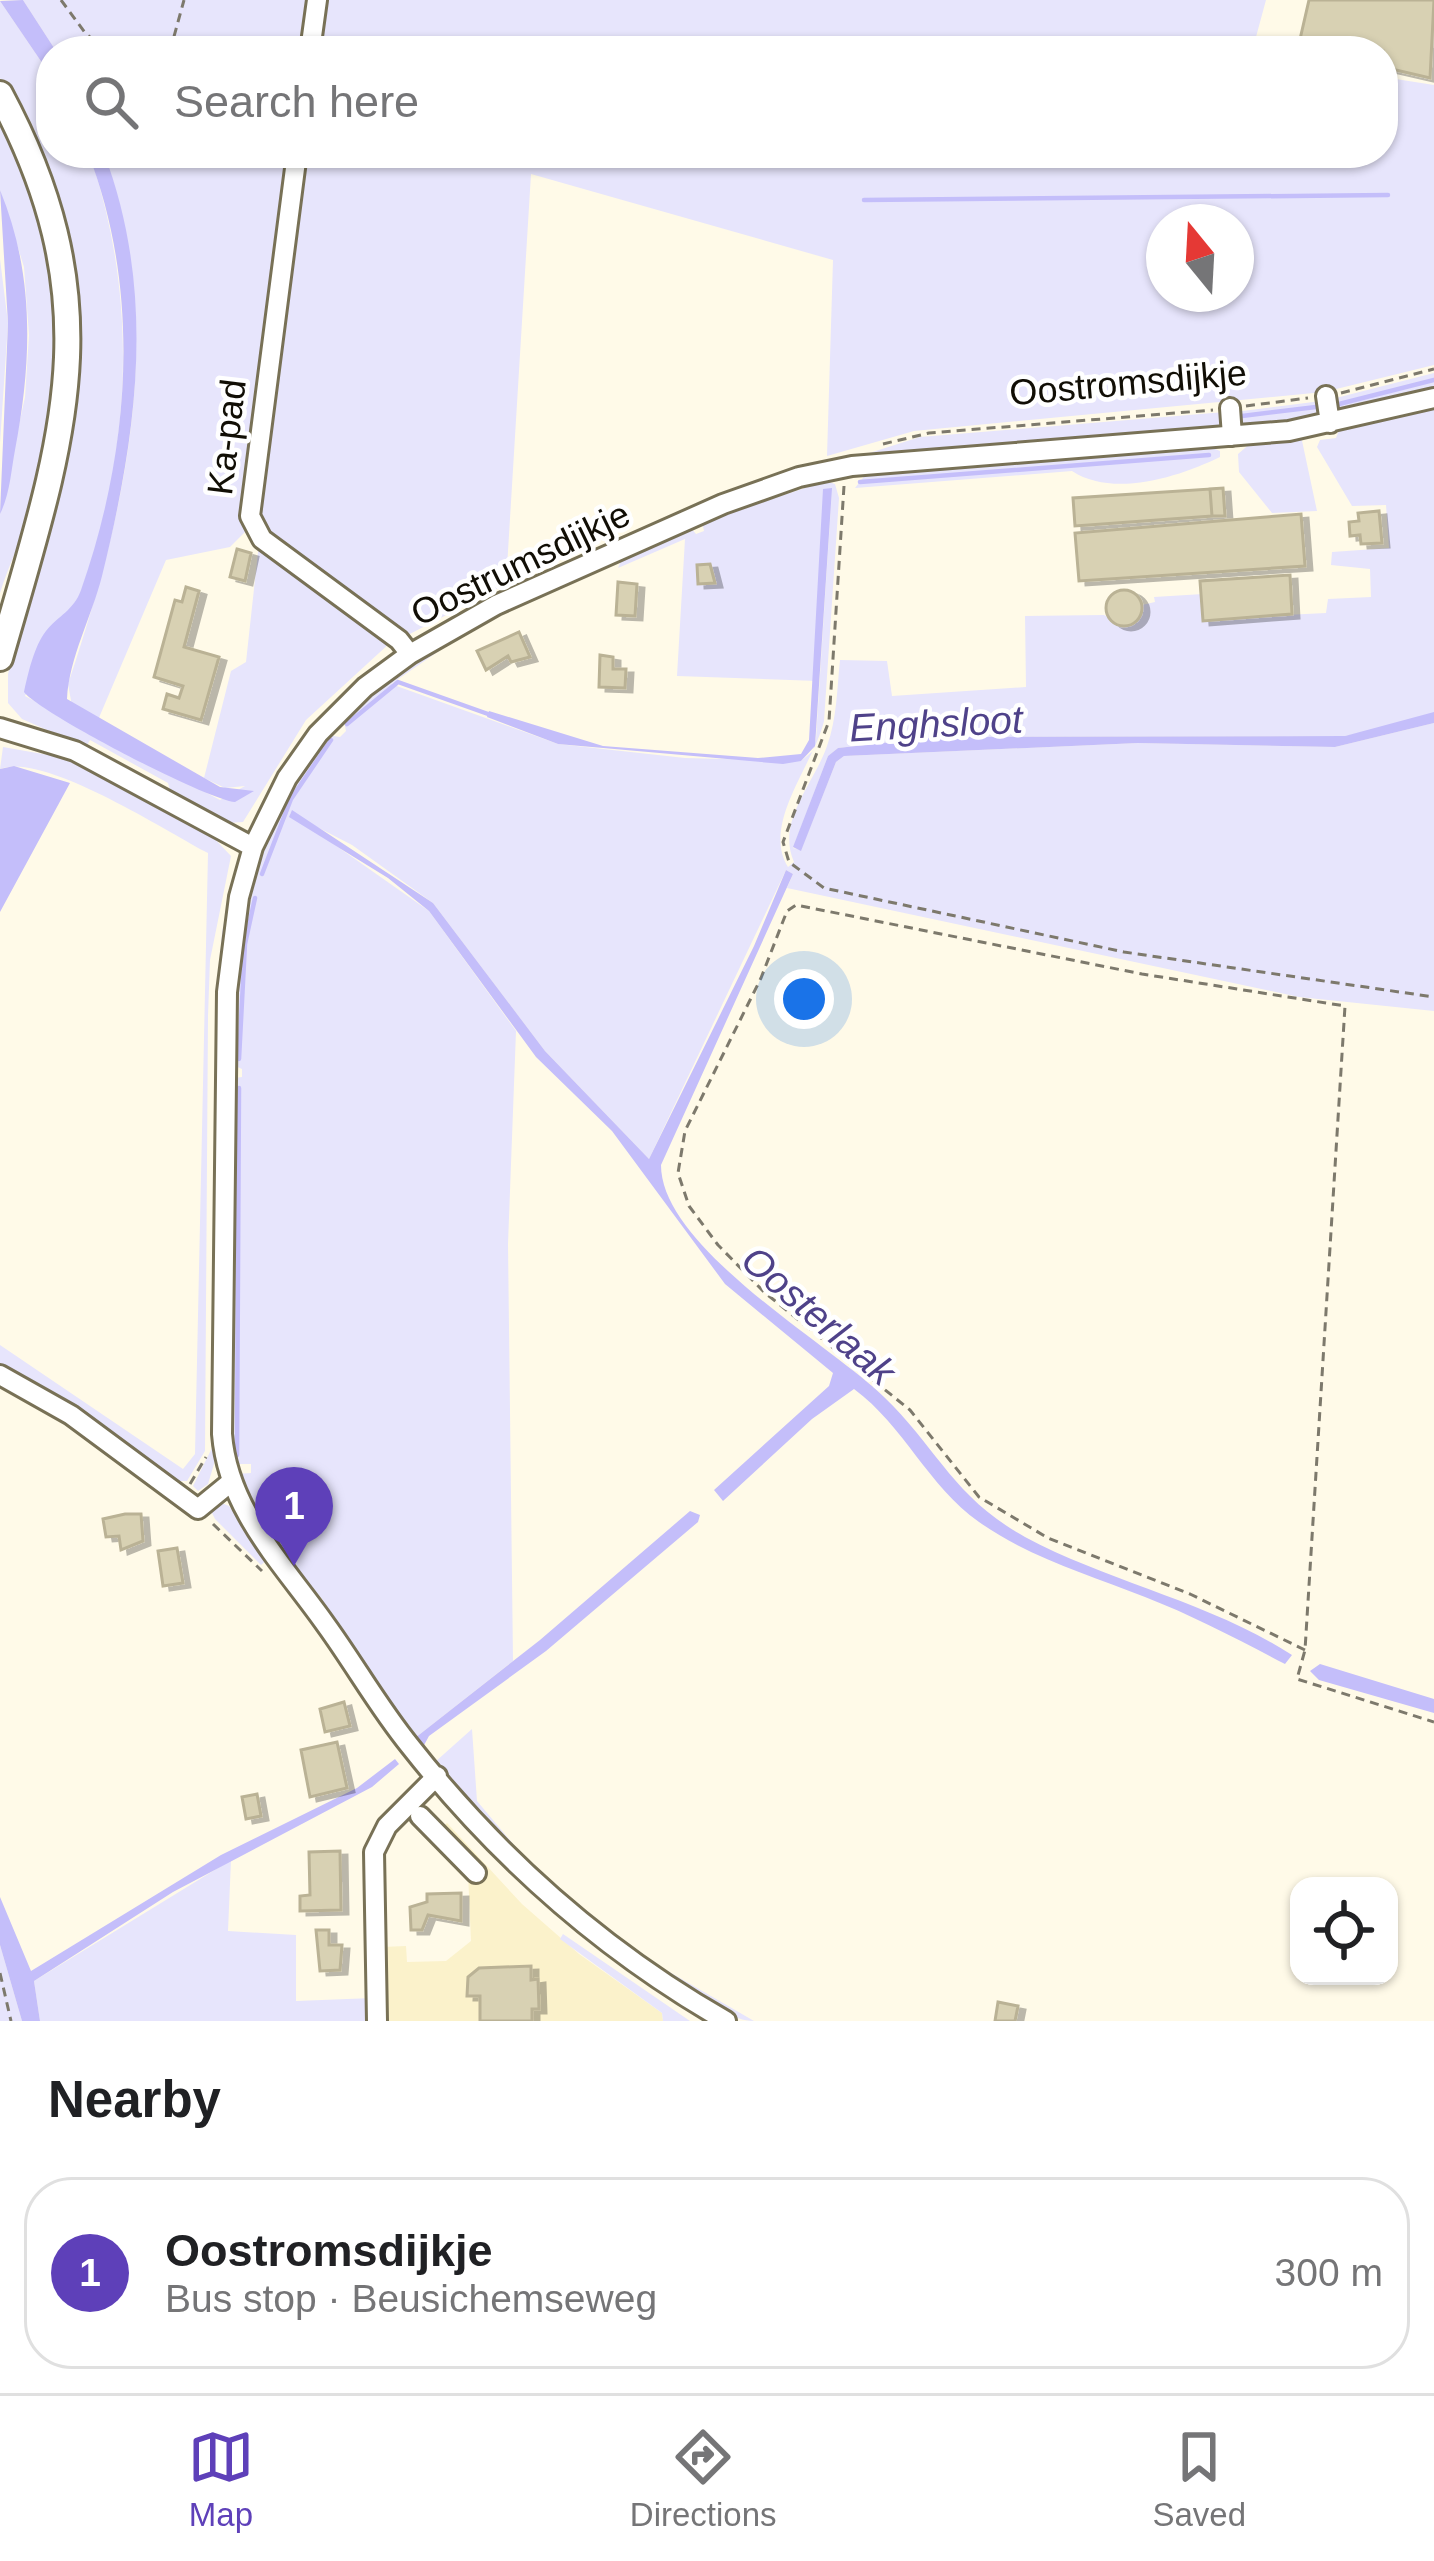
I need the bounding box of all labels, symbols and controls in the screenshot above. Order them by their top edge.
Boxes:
search box [36,36,1398,168]
icon: search [78,69,144,135]
text: Search here [174,76,419,127]
north arrow [1146,204,1254,312]
street label: Oostromsdijkje [1008,352,1248,413]
street label: Ka-pad [199,377,254,497]
street label: Oostrumsdijkje [404,493,636,634]
water label: Enghsloot [848,697,1026,750]
your location [774,969,834,1029]
water label: Oosterlaak [733,1237,906,1395]
pin: 1 [255,1467,333,1566]
map controls [1290,1877,1398,1985]
button: locate [1290,1877,1398,1985]
text: Nearby [48,2071,221,2128]
text: Oostromsdijkje [165,2225,493,2276]
text: 1 [79,2251,101,2294]
text: 300 m [1275,2251,1383,2294]
text: Bus stop · Beusichemseweg [165,2277,657,2320]
tab: Map [188,2424,254,2534]
tab: Directions [630,2424,777,2534]
tab: Saved [1152,2424,1246,2534]

